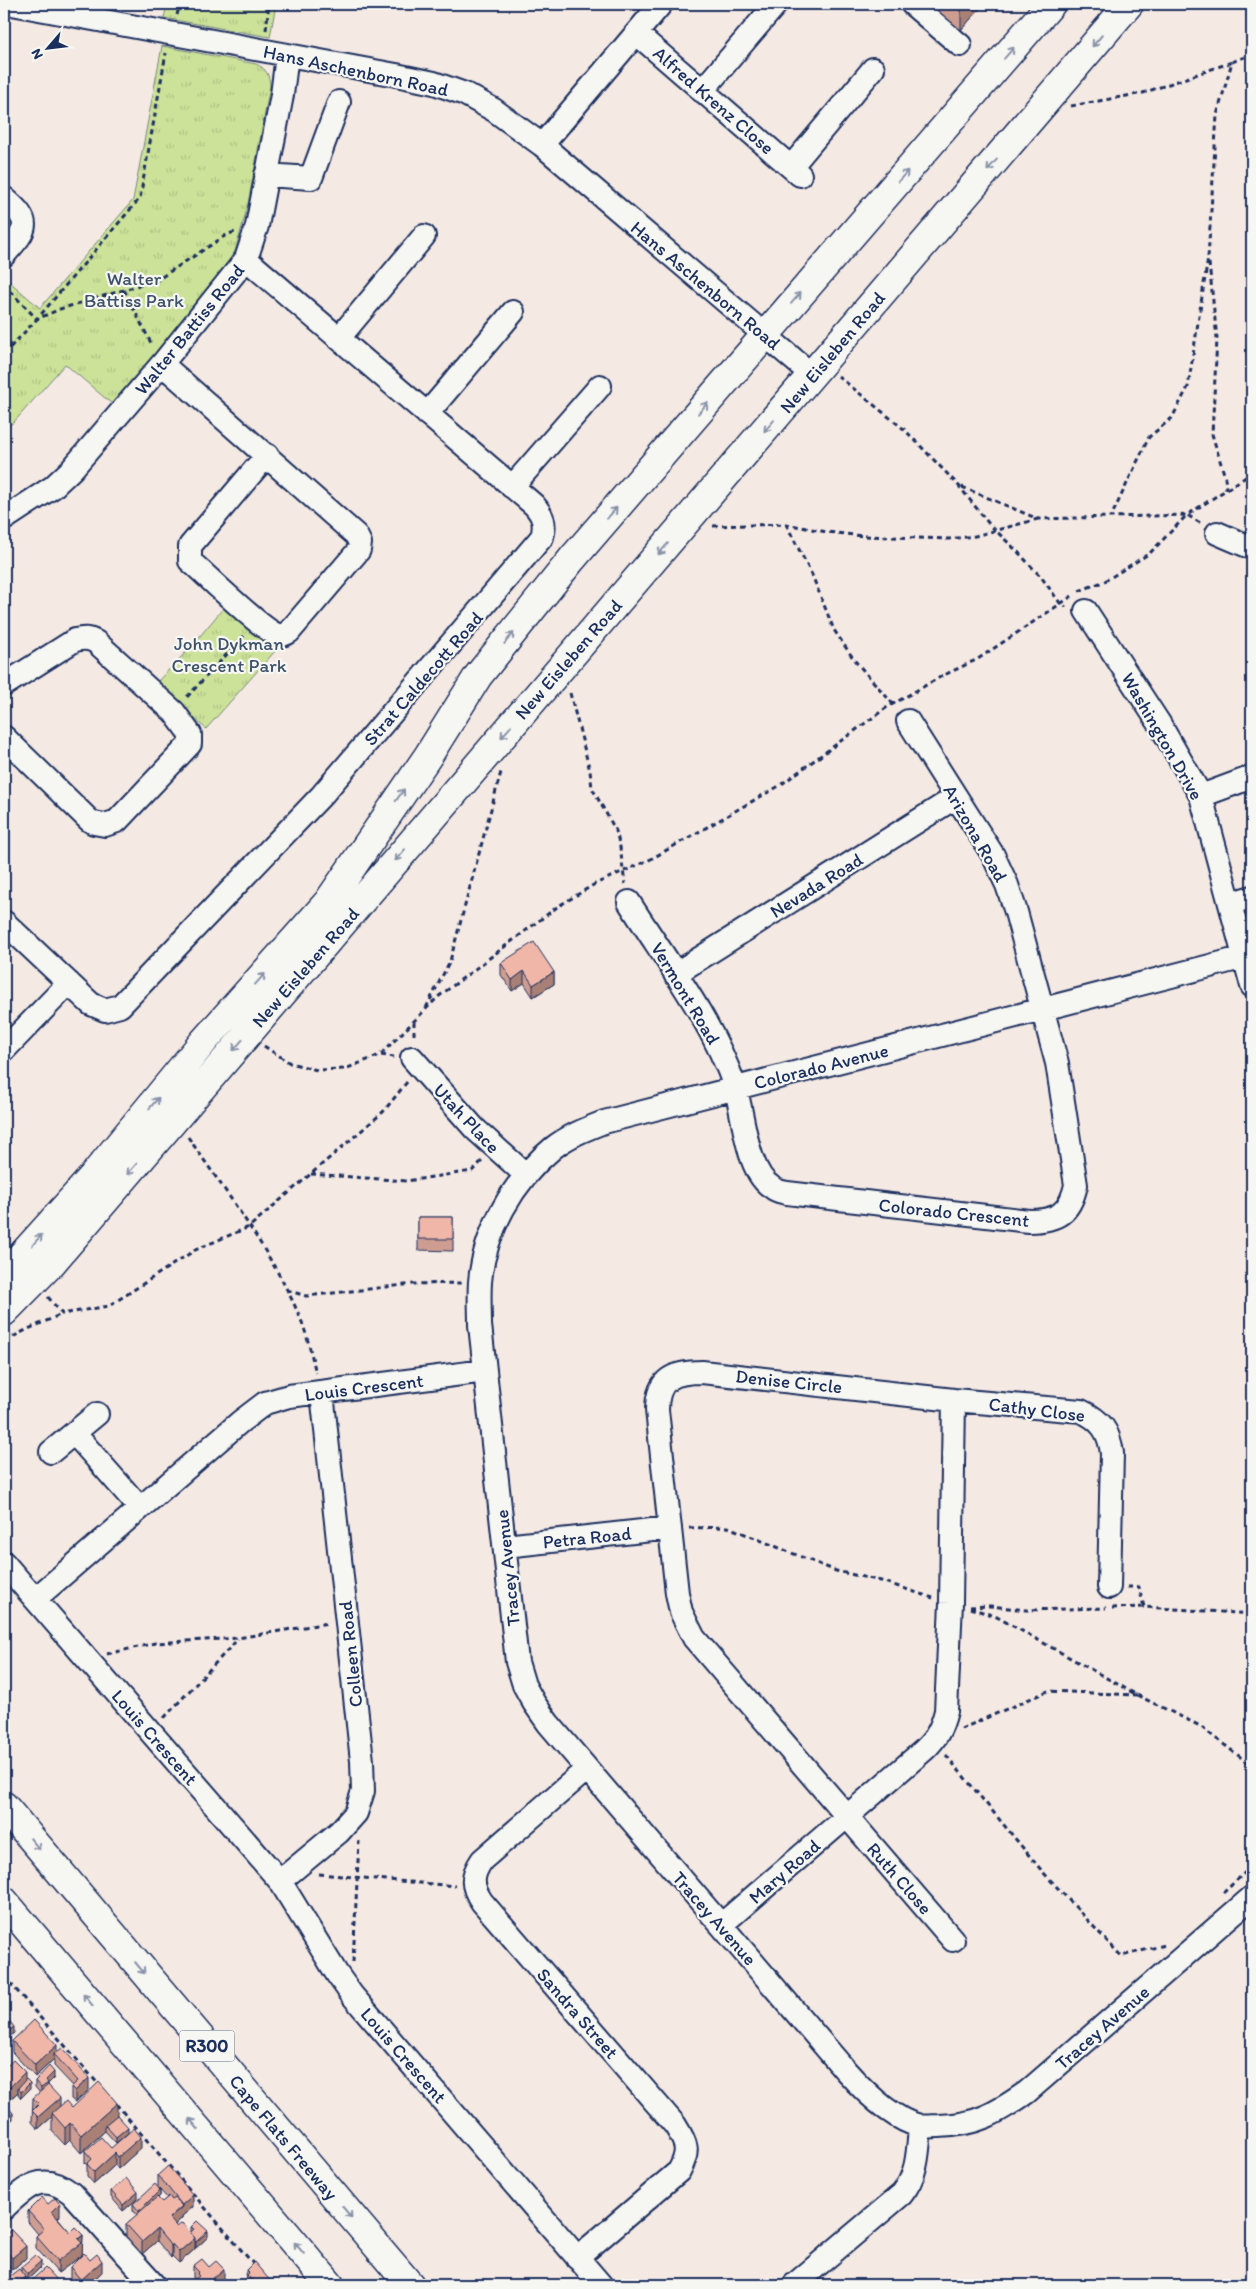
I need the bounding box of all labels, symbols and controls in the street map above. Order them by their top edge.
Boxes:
north arrow [22,22,72,72]
one-way arrow [1092,34,1103,47]
street label: Hans Aschenborn Road [261,40,451,101]
street label: Alfred Krenz Close [648,41,779,159]
text: N [27,46,47,62]
one-way arrow [1003,46,1015,59]
one-way arrow [986,158,998,171]
one-way arrow [897,169,908,182]
street label: Hans Aschenborn Road [626,216,786,355]
street label: Walter Battiss Road [130,259,250,399]
park label: Walter Battiss Park [84,267,184,312]
street label: New Eisleben Road [775,286,891,418]
one-way arrow [791,292,802,305]
one-way arrow [697,401,708,414]
one-way arrow [763,419,775,432]
one-way arrow [606,506,618,519]
one-way arrow [658,542,669,555]
street label: New Eisleben Road [510,594,627,724]
street label: Strat Caldecott Road [359,606,488,750]
one-way arrow [503,631,514,644]
park label: John Dykman Crescent Park [171,632,287,677]
street label: Washington Drive [1117,668,1208,804]
one-way arrow [501,725,512,738]
street label: Arizona Road [938,780,1013,887]
one-way arrow [395,788,405,802]
street label: Nevada Road [766,847,867,923]
one-way arrow [395,849,406,862]
street label: New Eisleben Road [247,902,364,1032]
street label: Vermont Road [646,938,725,1049]
one-way arrow [254,973,265,986]
one-way arrow [232,1038,243,1051]
street label: Colorado Avenue [751,1039,891,1094]
street label: Utah Place [428,1079,505,1158]
one-way arrow [148,1096,159,1109]
one-way arrow [126,1162,138,1175]
street label: Colorado Crescent [877,1193,1030,1232]
one-way arrow [32,1233,43,1246]
street label: Denise Circle [734,1364,843,1399]
street label: Louis Crescent [303,1369,425,1406]
street label: Cathy Close [987,1392,1086,1427]
street label: Tracey Avenue [490,1508,525,1627]
street label: Petra Road [542,1521,633,1554]
street label: Colleen Road [333,1599,368,1708]
street label: Louis Crescent [107,1685,202,1790]
street label: Mary Road [744,1834,825,1909]
one-way arrow [30,1837,41,1850]
street label: Ruth Close [862,1838,937,1919]
street label: Tracey Avenue [668,1867,762,1970]
one-way arrow [135,1961,146,1974]
street label: Sandra Street [532,1963,623,2064]
street label: Tracey Avenue [1051,1980,1154,2074]
one-way arrow [83,1994,94,2007]
street label: Louis Crescent [356,2003,451,2108]
road number: R300 [180,2030,234,2062]
street label: Cape Flats Freeway [224,2070,343,2205]
one-way arrow [188,2118,199,2131]
one-way arrow [342,2205,353,2218]
one-way arrow [293,2242,304,2255]

